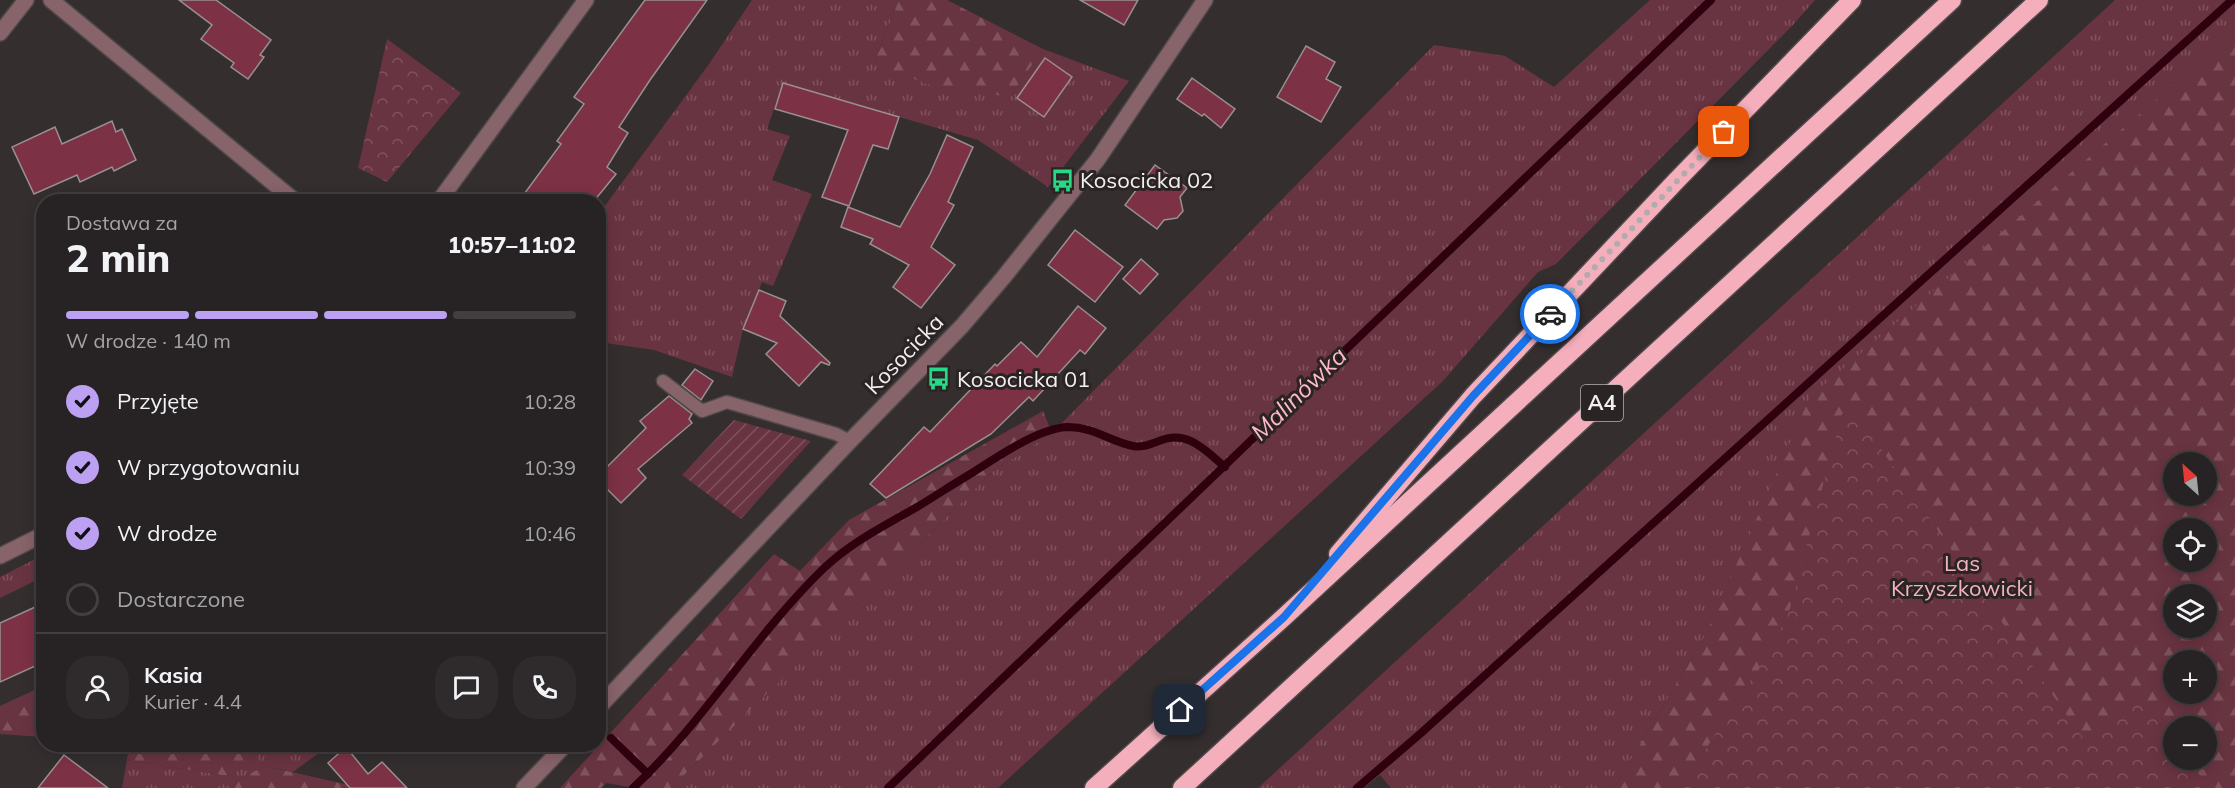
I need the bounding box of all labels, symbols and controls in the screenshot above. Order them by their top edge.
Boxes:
pin [1698,106,1749,157]
icon: bag [1707,115,1740,148]
place label: Kosocicka 02 [1080,166,1213,194]
bus stop icon: Kosocicka 02 [1049,167,1075,193]
text: Dostawa za [66,210,178,235]
text: 10:57–11:02 [448,231,576,259]
text: 2 min [66,233,171,282]
courier [1520,284,1580,344]
icon: car [1534,298,1567,331]
street label: Kosocicka [859,308,949,400]
text: W drodze · 140 m [66,328,231,353]
water label: Malinówka [1244,340,1352,446]
place label: Kosocicka 01 [957,365,1090,393]
bus stop icon: Kosocicka 01 [926,366,952,392]
icon: check [66,385,99,418]
road number: A4 [1581,385,1623,421]
text: Przyjęte [117,387,199,415]
text: 10:28 [523,389,576,414]
icon: check [66,451,99,484]
north arrow [2163,452,2217,506]
map controls [2163,452,2217,770]
text: W przygotowaniu [117,453,300,481]
text: 10:39 [523,455,576,480]
icon: check [66,517,99,550]
button: locate [2163,518,2217,572]
text: W drodze [117,519,217,547]
text: 10:46 [523,521,576,546]
park label: Las Krzyszkowicki [1891,549,2033,602]
button: layers [2163,584,2217,638]
text: Dostarczone [117,585,245,613]
button: + [2163,650,2217,704]
button: person [66,656,129,719]
button: chat [435,656,498,719]
button: phone [513,656,576,719]
text: Kasia [144,661,203,689]
pin [1154,684,1205,735]
text: Kurier · 4.4 [144,689,242,714]
icon: home [1163,693,1196,726]
button: − [2163,716,2217,770]

